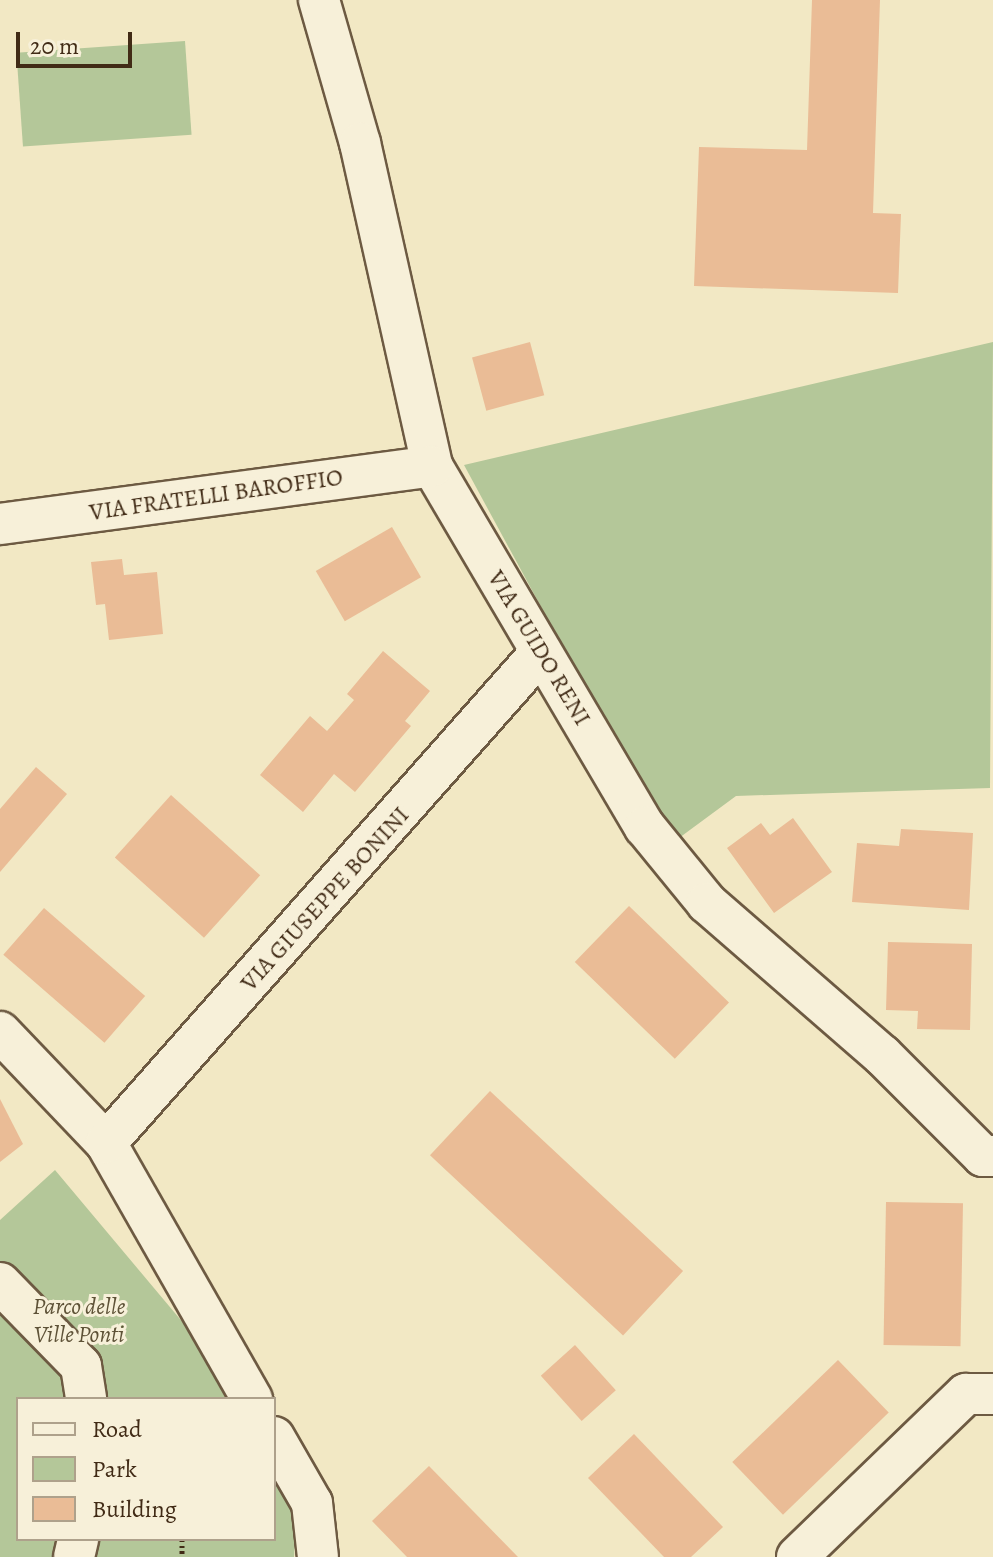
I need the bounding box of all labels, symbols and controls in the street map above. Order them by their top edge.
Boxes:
scale bar [20,16,136,66]
text: 20 m [30,30,79,62]
street label: VIA FRATELLI BAROFFIO [87,463,345,527]
street label: VIA GUIDO RENI [481,565,597,731]
street label: VIA GIUSEPPE BONINI [235,801,415,997]
park label: Parco delle Ville Ponti [33,1293,125,1349]
legend [16,1397,276,1541]
text: Road [92,1413,142,1445]
text: Park [92,1453,137,1485]
text: Building [92,1493,177,1525]

